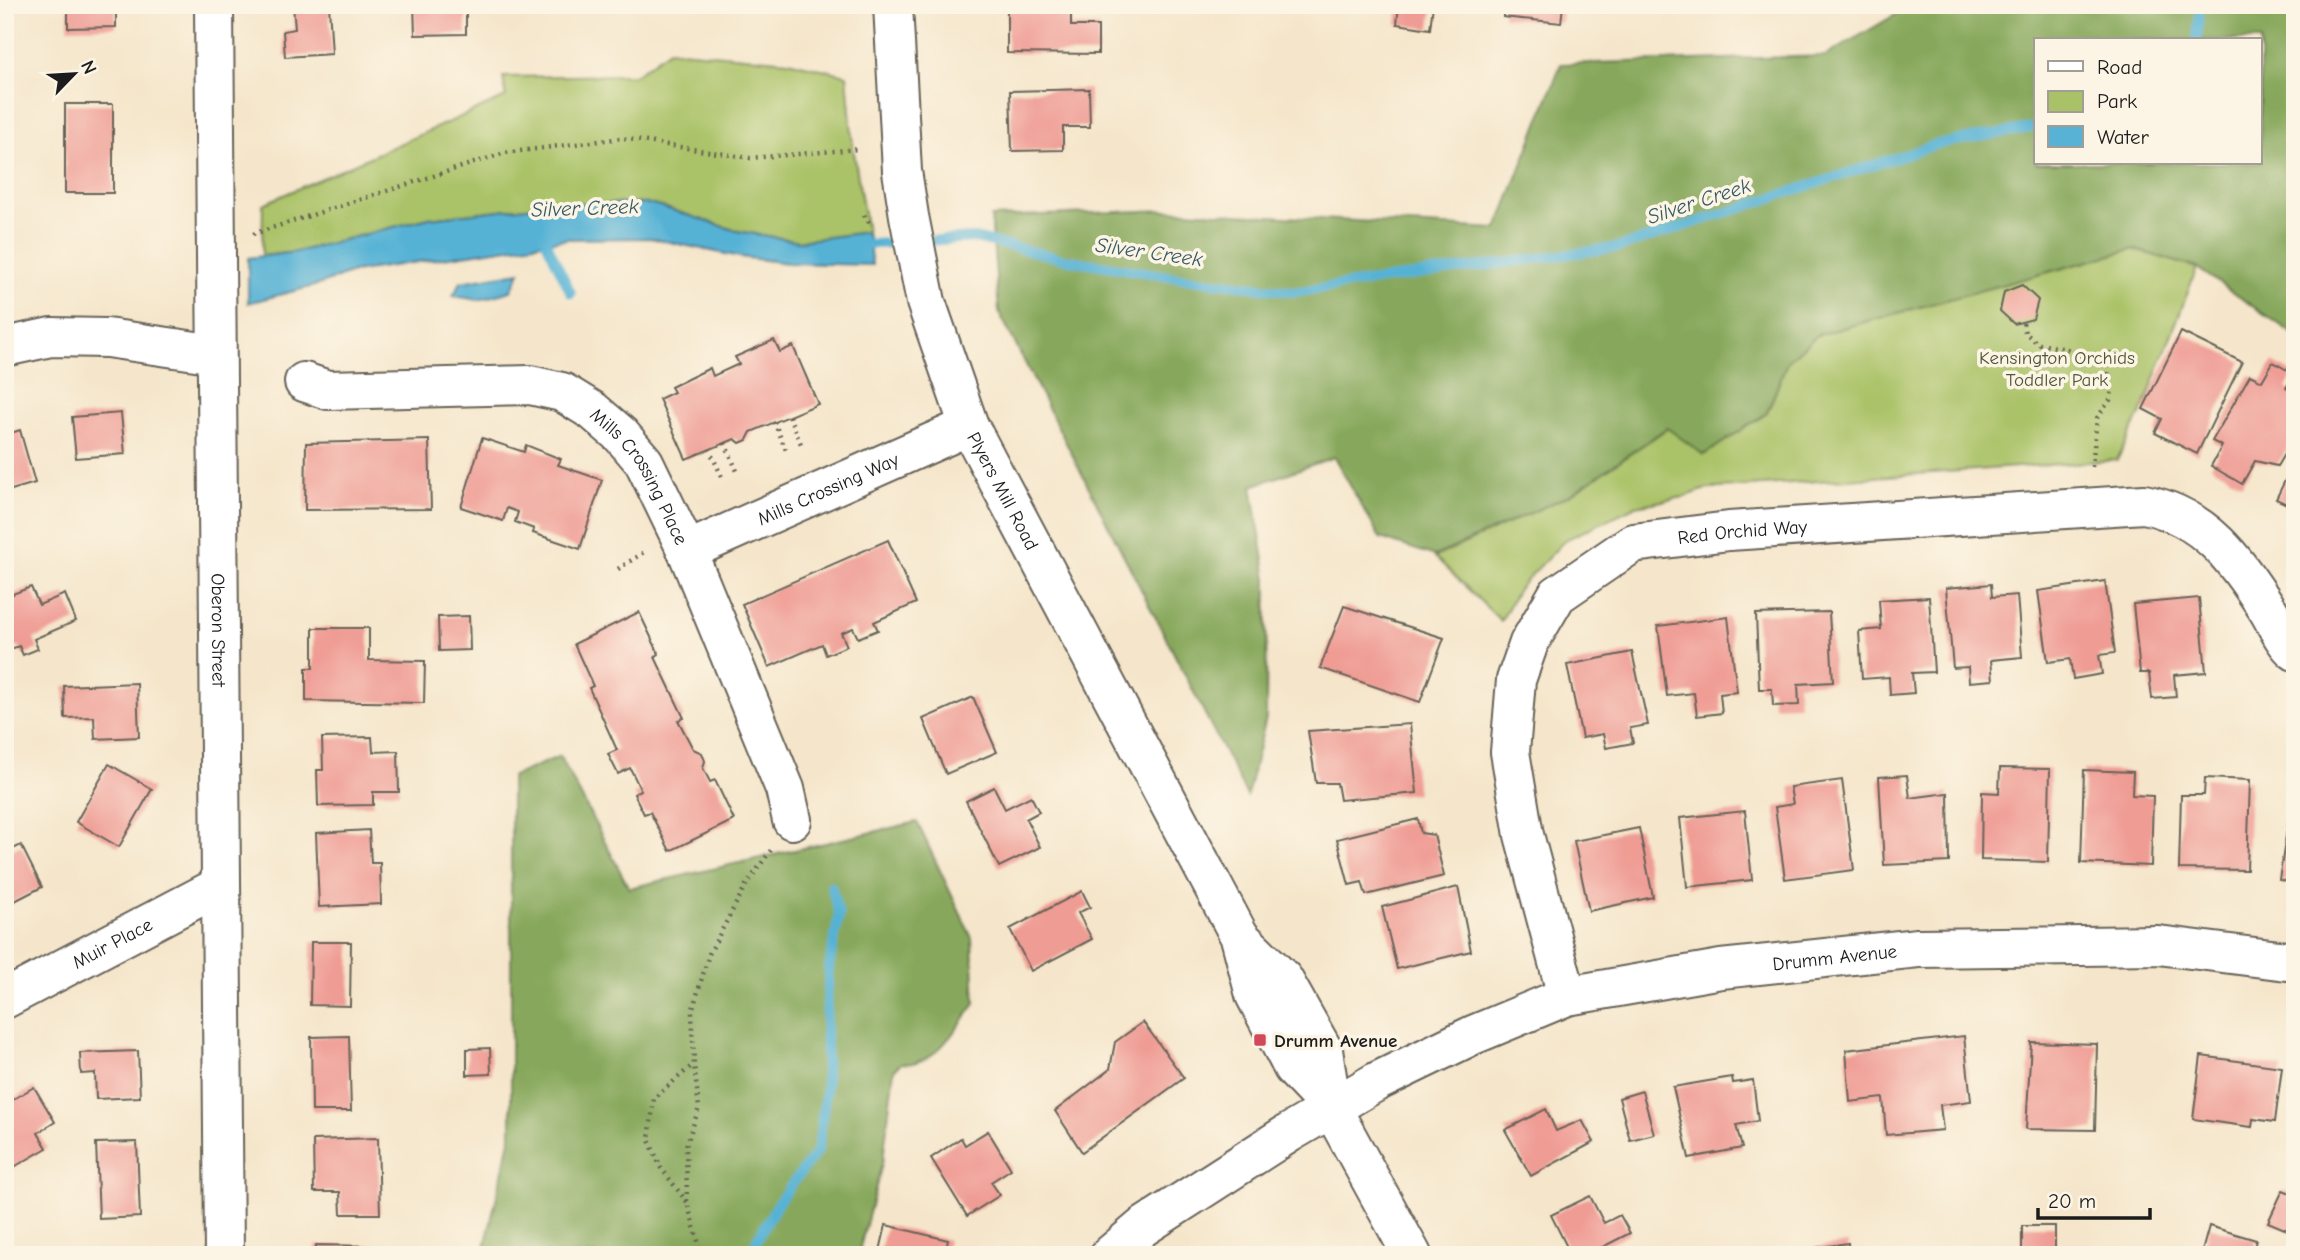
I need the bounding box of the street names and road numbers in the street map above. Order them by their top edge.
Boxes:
street label: Mills Crossing Place [586,404,692,548]
street label: Plyers Mill Road [962,428,1043,554]
street label: Mills Crossing Way [754,448,903,530]
street label: Red Orchid Way [1677,516,1808,549]
street label: Oberon Street [207,573,229,687]
street label: Muir Place [69,914,156,974]
street label: Drumm Avenue [1772,940,1898,975]

